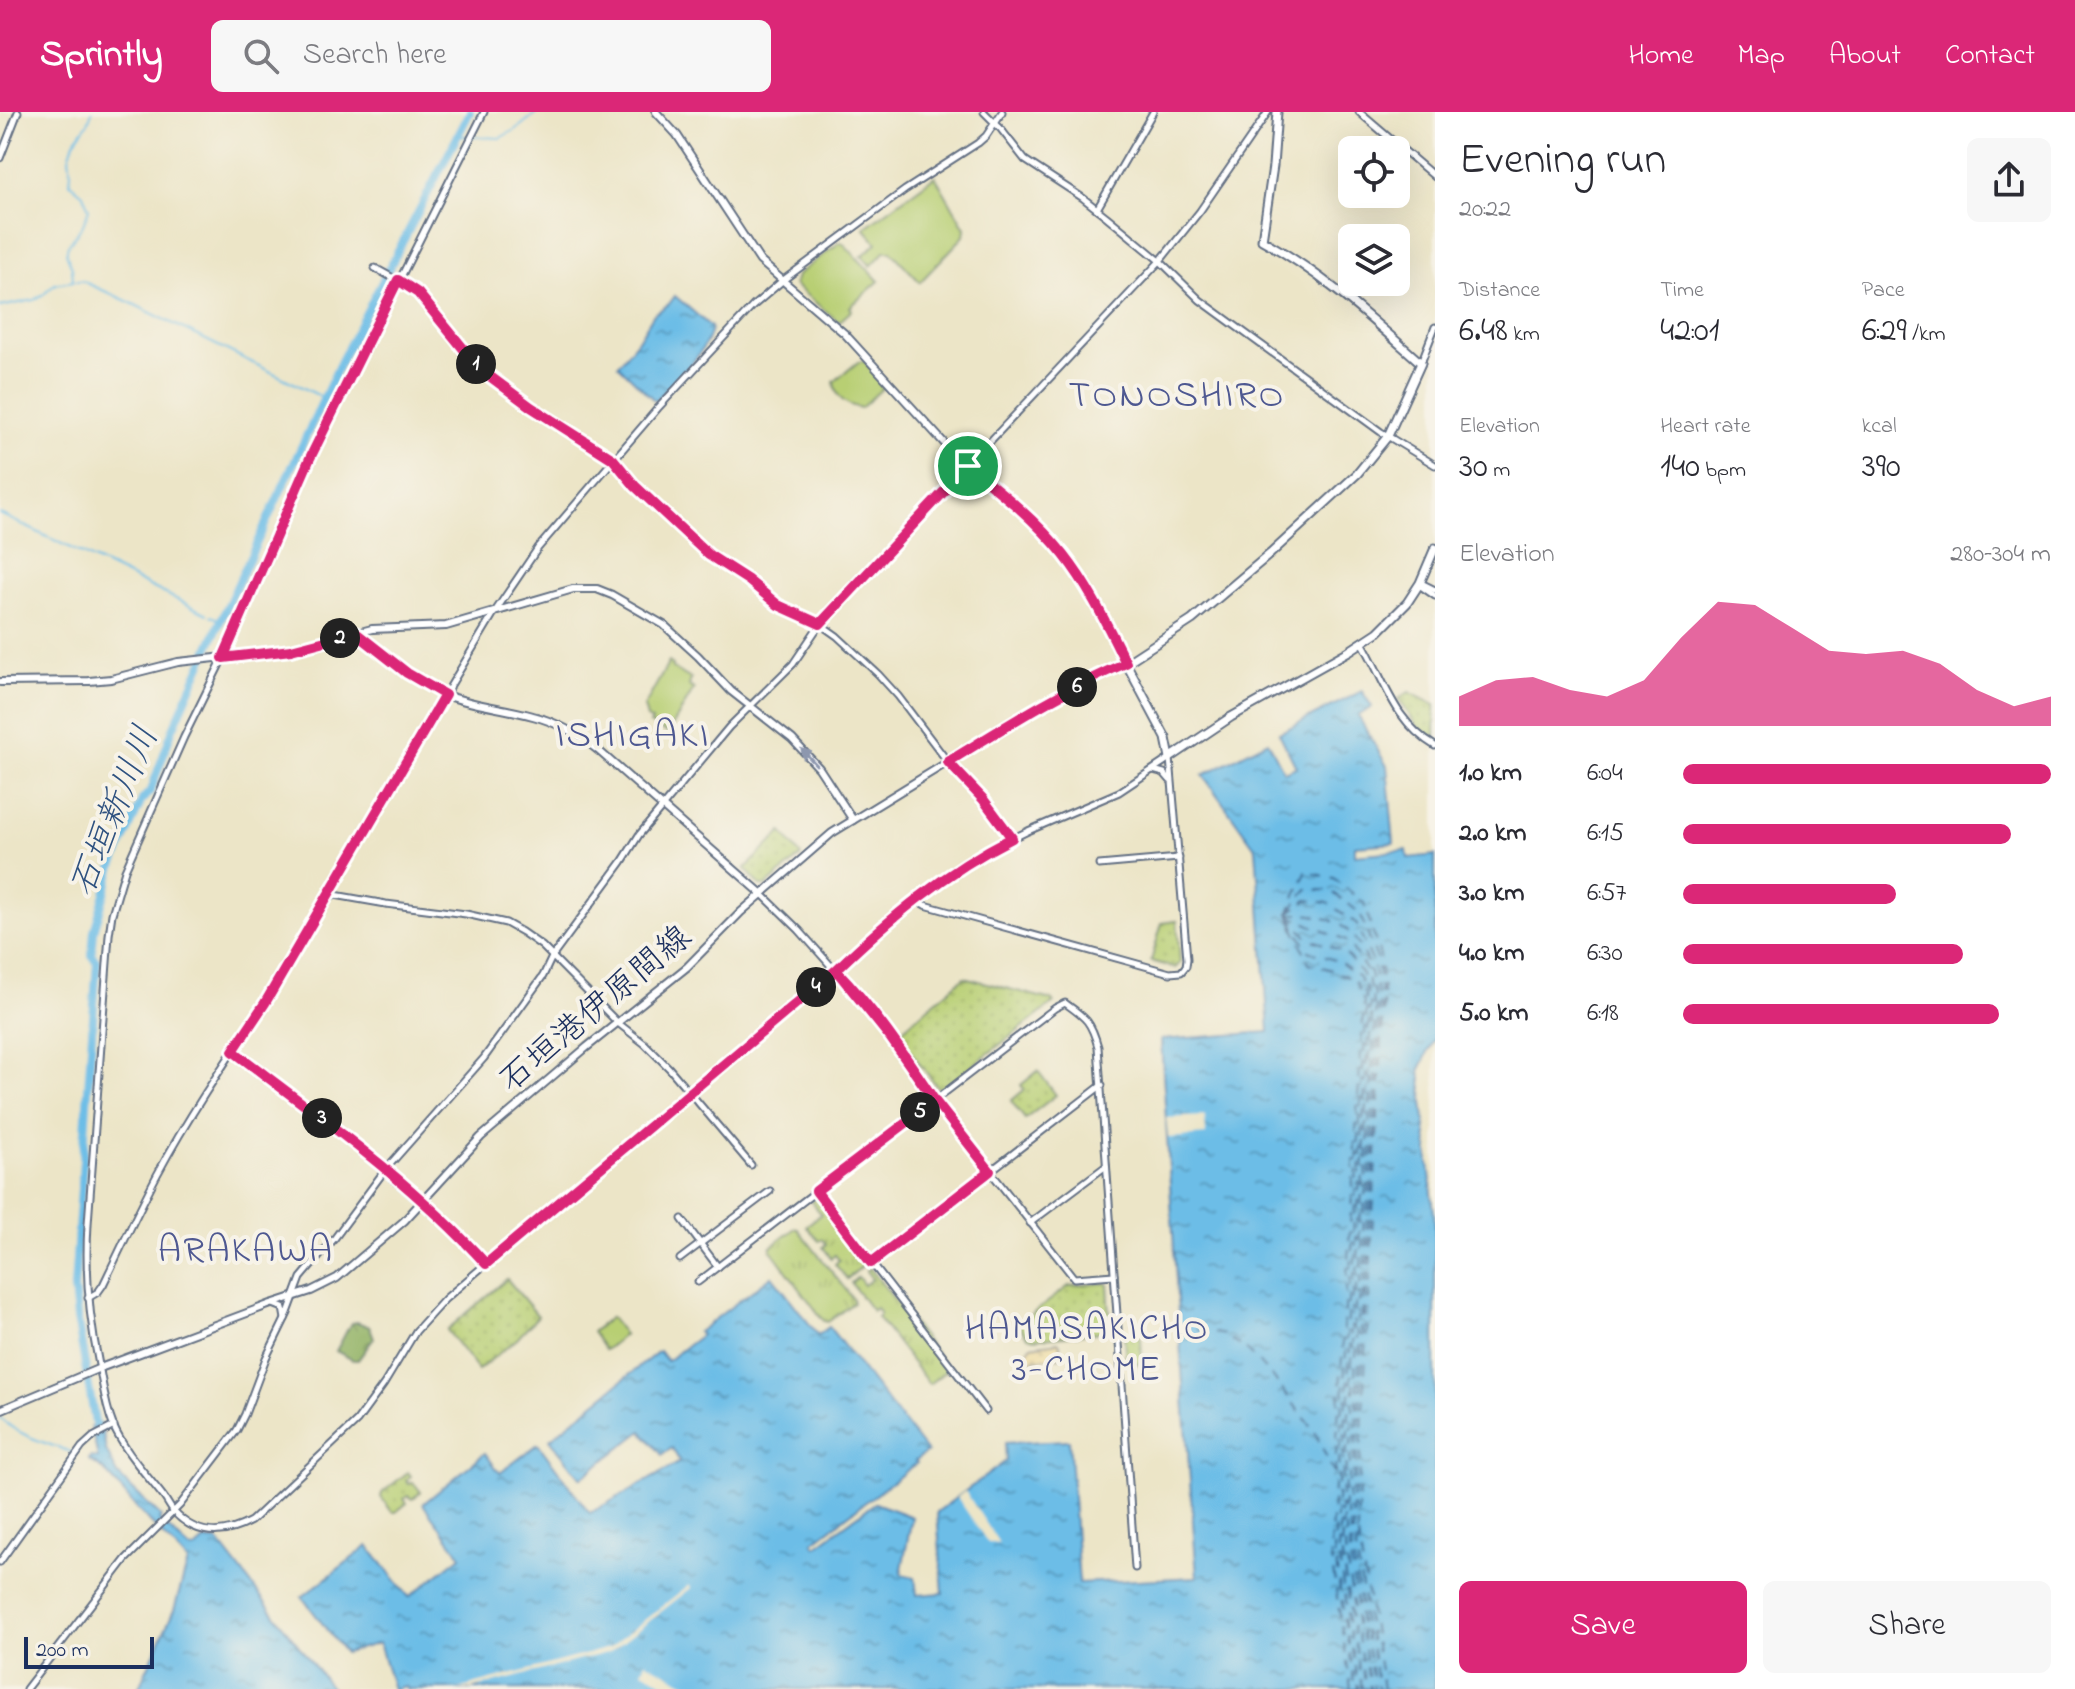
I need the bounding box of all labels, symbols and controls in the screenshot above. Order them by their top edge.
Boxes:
search box [211,20,771,92]
text: Sprintly [40,28,163,84]
icon: search [239,34,283,78]
text: Search here [303,34,446,78]
text: Home [1628,36,1694,77]
text: Map [1738,36,1785,77]
text: About [1829,36,1901,77]
text: Contact [1945,36,2035,77]
text: Evening run [1459,129,1666,193]
map controls [1338,136,1410,296]
button: locate [1338,136,1410,208]
button: share [1967,138,2051,222]
text: 20:22 [1459,191,1511,229]
button: layers [1338,224,1410,296]
text: Distance [1459,275,1540,307]
text: Time [1660,275,1704,307]
text: Pace [1862,275,1905,307]
text: 6.48 [1459,307,1508,357]
text: 42:01 [1660,307,1720,357]
text: 6:29 [1862,307,1907,357]
text: km [1508,319,1540,351]
text: /km [1907,319,1946,351]
pin: 1 [456,344,496,384]
text: 1 [473,348,480,380]
district label: TONOSHIRO [1068,369,1286,425]
text: Elevation [1459,411,1540,443]
text: Heart rate [1660,411,1751,443]
text: kcal [1862,411,1897,443]
pin [934,432,1002,500]
text: 30 [1459,443,1488,493]
text: 140 [1660,443,1700,493]
text: 390 [1862,443,1901,493]
icon: arrive [946,444,990,488]
text: m [1488,455,1510,487]
text: bpm [1700,455,1746,487]
text: Elevation [1459,536,1555,574]
text: 280–304 m [1950,536,2051,574]
pin: 2 [320,618,360,658]
text: 2 [335,622,345,654]
pin: 6 [1057,667,1097,707]
text: 6 [1072,671,1082,703]
district label: ISHIGAKI [556,709,710,765]
water label: 石垣新川川 [58,718,174,905]
one-way arrow [800,747,818,766]
text: 1.0 km [1459,755,1522,793]
text: 6:04 [1587,755,1623,793]
text: 2.0 km [1459,815,1527,853]
text: 6:15 [1587,815,1624,853]
text: 3.0 km [1459,875,1524,913]
text: 6:57 [1587,875,1626,913]
street label: 石垣港伊原間線 [489,914,704,1106]
text: 4.0 km [1459,935,1524,973]
text: 6:30 [1587,935,1623,973]
pin: 4 [796,967,836,1007]
text: 4 [811,971,821,1003]
text: 5.0 km [1459,995,1528,1033]
text: 6:18 [1587,995,1619,1033]
pin: 5 [900,1092,940,1132]
text: 5 [914,1096,926,1128]
pin: 3 [302,1098,342,1138]
text: 3 [317,1102,327,1134]
district label: ARAKAWA [158,1224,334,1280]
district label: HAMASAKICHO 3-CHOME [965,1304,1209,1398]
button: Save [1459,1581,1747,1673]
button: Share [1763,1581,2051,1673]
scale bar [24,1633,154,1669]
text: 200 m [36,1635,89,1667]

